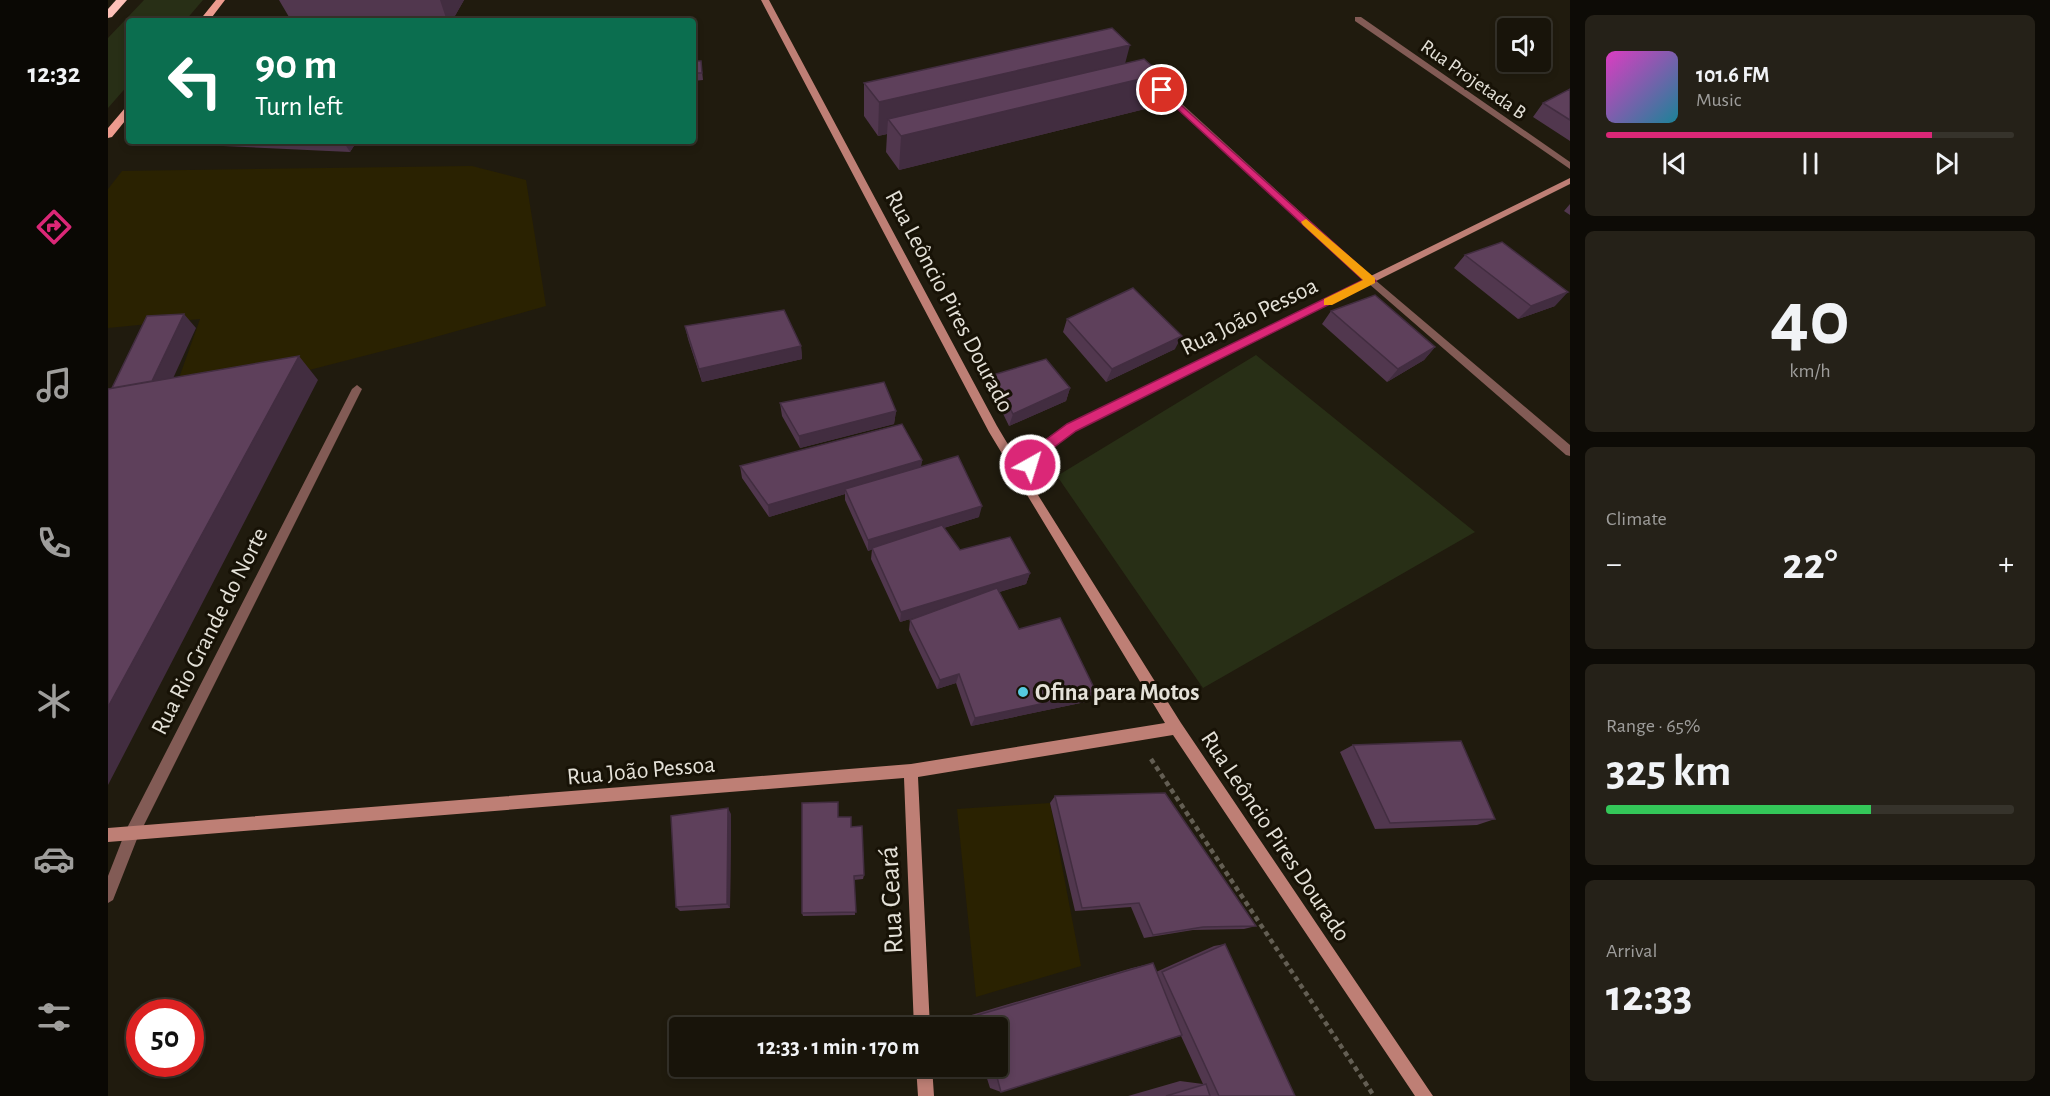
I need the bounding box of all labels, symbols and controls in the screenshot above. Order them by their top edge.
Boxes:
map controls [1497,18,1551,72]
button: sound [1497,18,1551,72]
street label: Rua Projetada B [1417,36,1530,123]
icon: left [156,42,234,120]
text: 90 m [255,44,337,86]
text: 12:32 [28,60,80,87]
pin [1136,64,1187,115]
text: 101.6 FM [1696,64,1770,86]
icon: arrive [1145,73,1178,106]
text: Music [1696,90,1742,110]
text: Turn left [255,93,343,120]
icon: previous [1658,147,1691,180]
icon: pause [1794,147,1827,180]
icon: next [1930,147,1963,180]
street label: Rua Leôncio Pires Dourado [880,187,1018,416]
icon: directions [33,206,75,248]
street label: Rua João Pessoa [1177,273,1322,360]
text: 40 [1770,281,1850,359]
text: km/h [1789,361,1831,381]
icon: music [33,364,75,406]
position arrow [998,433,1062,497]
text: Climate [1606,509,1667,529]
icon: phone [33,522,75,564]
street label: Rua Rio Grande do Norte [147,524,273,739]
text: 22° [1782,542,1838,587]
text: − [1606,548,1622,581]
text: + [1998,548,2014,581]
icon: climate [33,680,75,722]
place label: Ofina para Motos [1035,681,1199,705]
marker: Ofina para Motos [1016,685,1030,699]
text: Range · 65% [1606,716,1700,736]
street label: Rua Leôncio Pires Dourado [1196,727,1354,946]
text: 325 km [1606,749,1731,794]
street label: Rua João Pessoa [566,753,716,789]
icon: car [33,838,75,880]
street label: Rua Ceará [875,845,909,955]
text: Arrival [1606,941,1657,961]
text: 12:33 [1606,974,1693,1019]
icon: filters [33,996,75,1038]
speed limit sign: 50 [126,999,204,1077]
text: 12:33 · 1 min · 170 m [758,1036,920,1058]

